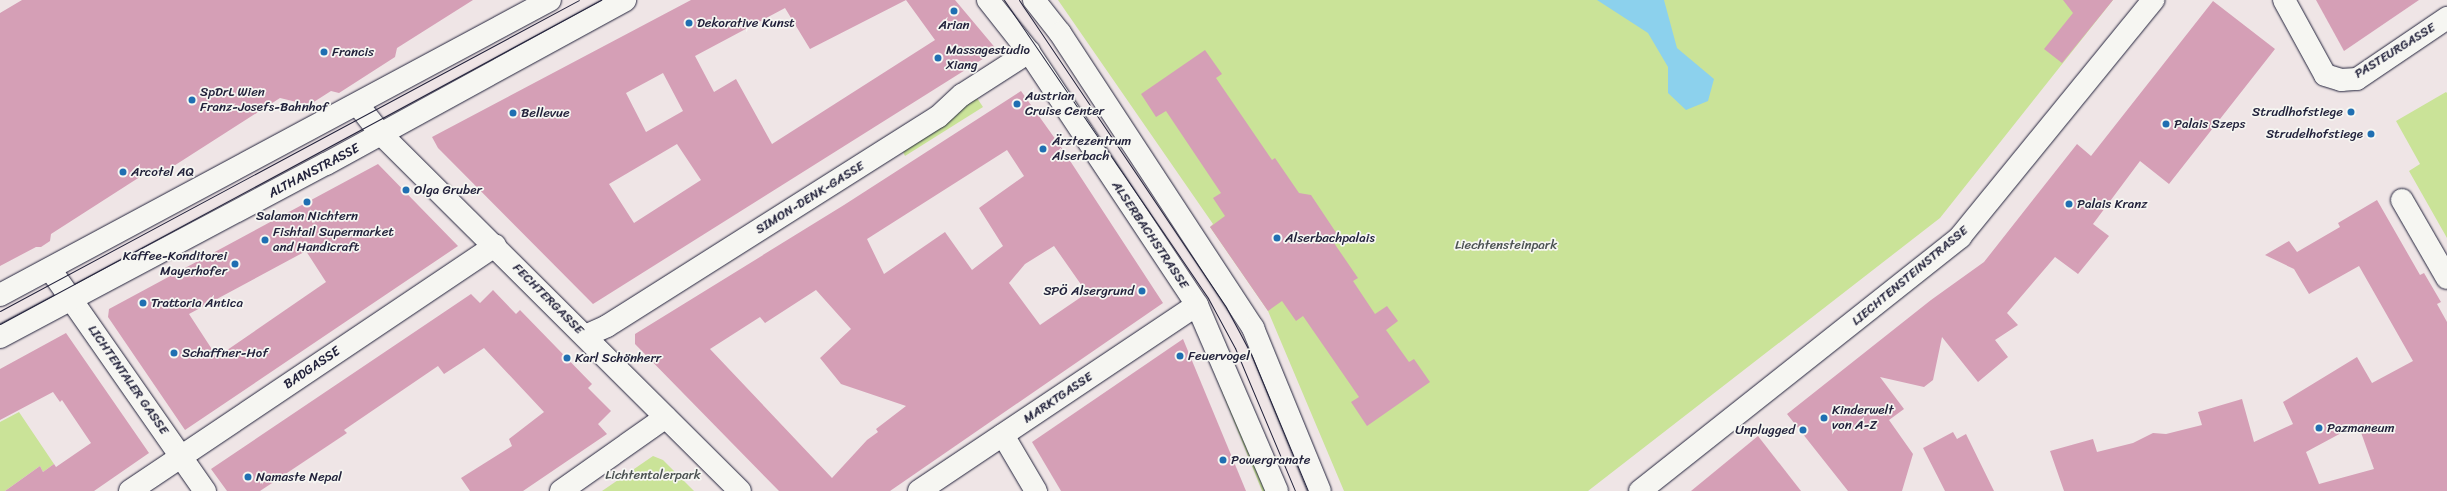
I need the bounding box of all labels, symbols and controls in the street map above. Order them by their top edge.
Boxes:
marker: Arian [949,6,959,16]
place label: Dekorative Kunst [697,15,795,31]
place label: Arian [939,17,969,33]
marker: Dekorative Kunst [684,18,694,28]
street label: PASTEURGASSE [2352,20,2438,82]
place label: Massagestudio Xiang [946,43,1030,74]
place label: Francis [332,44,374,60]
marker: Francis [319,47,329,57]
marker: Massagestudio Xiang [933,53,943,63]
place label: SpDrL Wien Franz-Josefs-Bahnhof [200,85,328,116]
place label: Austrian Cruise Center [1025,89,1104,120]
marker: SpDrL Wien Franz-Josefs-Bahnhof [187,95,197,105]
marker: Austrian Cruise Center [1012,99,1022,109]
place label: Strudlhofstiege [2252,104,2343,120]
place label: Bellevue [521,105,570,121]
marker: Strudlhofstiege [2346,107,2356,117]
marker: Bellevue [508,108,518,118]
place label: Palais Szeps [2174,116,2245,132]
marker: Palais Szeps [2161,119,2171,129]
place label: Strudelhofstiege [2266,126,2363,142]
marker: Strudelhofstiege [2366,129,2376,139]
place label: Ärztezentrum Alserbach [1052,134,1131,165]
street label: ALTHANSTRASSE [266,141,362,201]
marker: Ärztezentrum Alserbach [1037,143,1049,155]
street label: SIMON-DENK-GASSE [753,158,867,238]
place label: Arcotel AQ [131,164,194,180]
marker: Arcotel AQ [118,167,128,177]
street label: ALSERBACHSTRASSE [1108,178,1192,292]
place label: Olga Gruber [414,182,482,198]
marker: Olga Gruber [401,185,411,195]
place label: Palais Kranz [2077,196,2148,212]
marker: Salamon Nichtern [302,197,312,207]
marker: Palais Kranz [2064,199,2074,209]
place label: Salamon Nichtern [256,208,358,224]
street label: LIECHTENSTEINSTRASSE [1849,223,1971,329]
place label: Fishtail Supermarket and Handicraft [273,225,394,256]
place label: Alserbachpalais [1285,230,1375,246]
marker: Alserbachpalais [1272,233,1282,243]
marker: Fishtail Supermarket and Handicraft [260,235,270,245]
park label: Liechtensteinpark [1455,237,1557,253]
place label: Kaffee-Konditorei Mayerhofer [123,249,227,280]
marker: Kaffee-Konditorei Mayerhofer [230,259,240,269]
street label: FECHTERGASSE [509,260,587,338]
place label: SPÖ Alsergrund [1043,283,1134,299]
marker: SPÖ Alsergrund [1137,286,1147,296]
place label: Trattoria Antica [151,295,243,311]
marker: Trattoria Antica [138,298,148,308]
street label: LICHTENTALER GASSE [85,323,171,437]
street label: BADGASSE [281,343,343,393]
place label: Schaffner-Hof [182,345,268,361]
marker: Schaffner-Hof [169,348,179,358]
place label: Feuervogel [1188,348,1250,364]
place label: Karl Schönherr [575,350,661,366]
marker: Feuervogel [1175,351,1185,361]
marker: Karl Schönherr [562,353,572,363]
street label: MARKTGASSE [1020,369,1096,427]
place label: Kinderwelt von A-Z [1832,403,1894,434]
marker: Kinderwelt von A-Z [1819,413,1829,423]
place label: Pazmaneum [2327,420,2394,436]
place label: Unplugged [1735,422,1795,438]
marker: Pazmaneum [2314,423,2324,433]
marker: Unplugged [1798,425,1808,435]
place label: Powergranate [1231,452,1310,468]
marker: Powergranate [1218,455,1228,465]
park label: Lichtentalerpark [605,467,701,483]
place label: Namaste Nepal [256,469,342,485]
marker: Namaste Nepal [243,472,253,482]

